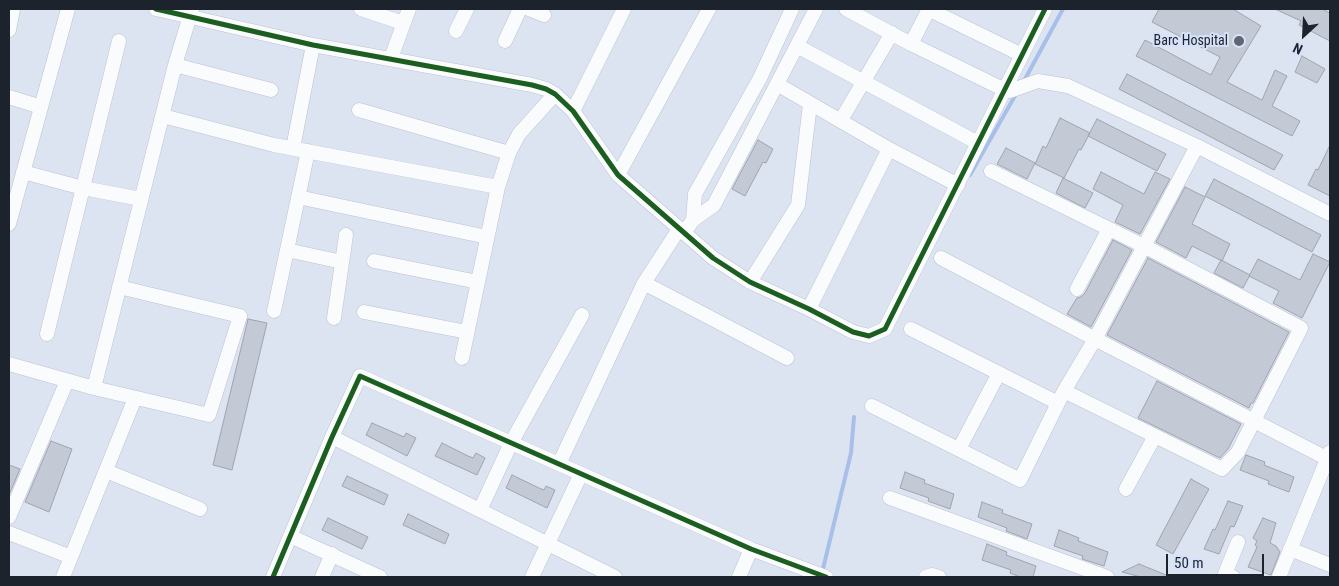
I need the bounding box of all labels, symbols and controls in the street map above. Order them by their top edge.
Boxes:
north arrow [1279,10,1329,60]
place label: Barc Hospital [1154,33,1228,49]
marker: Barc Hospital [1232,34,1246,48]
text: N [1290,40,1305,58]
scale bar [1169,544,1266,576]
text: 50 m [1174,554,1204,572]

